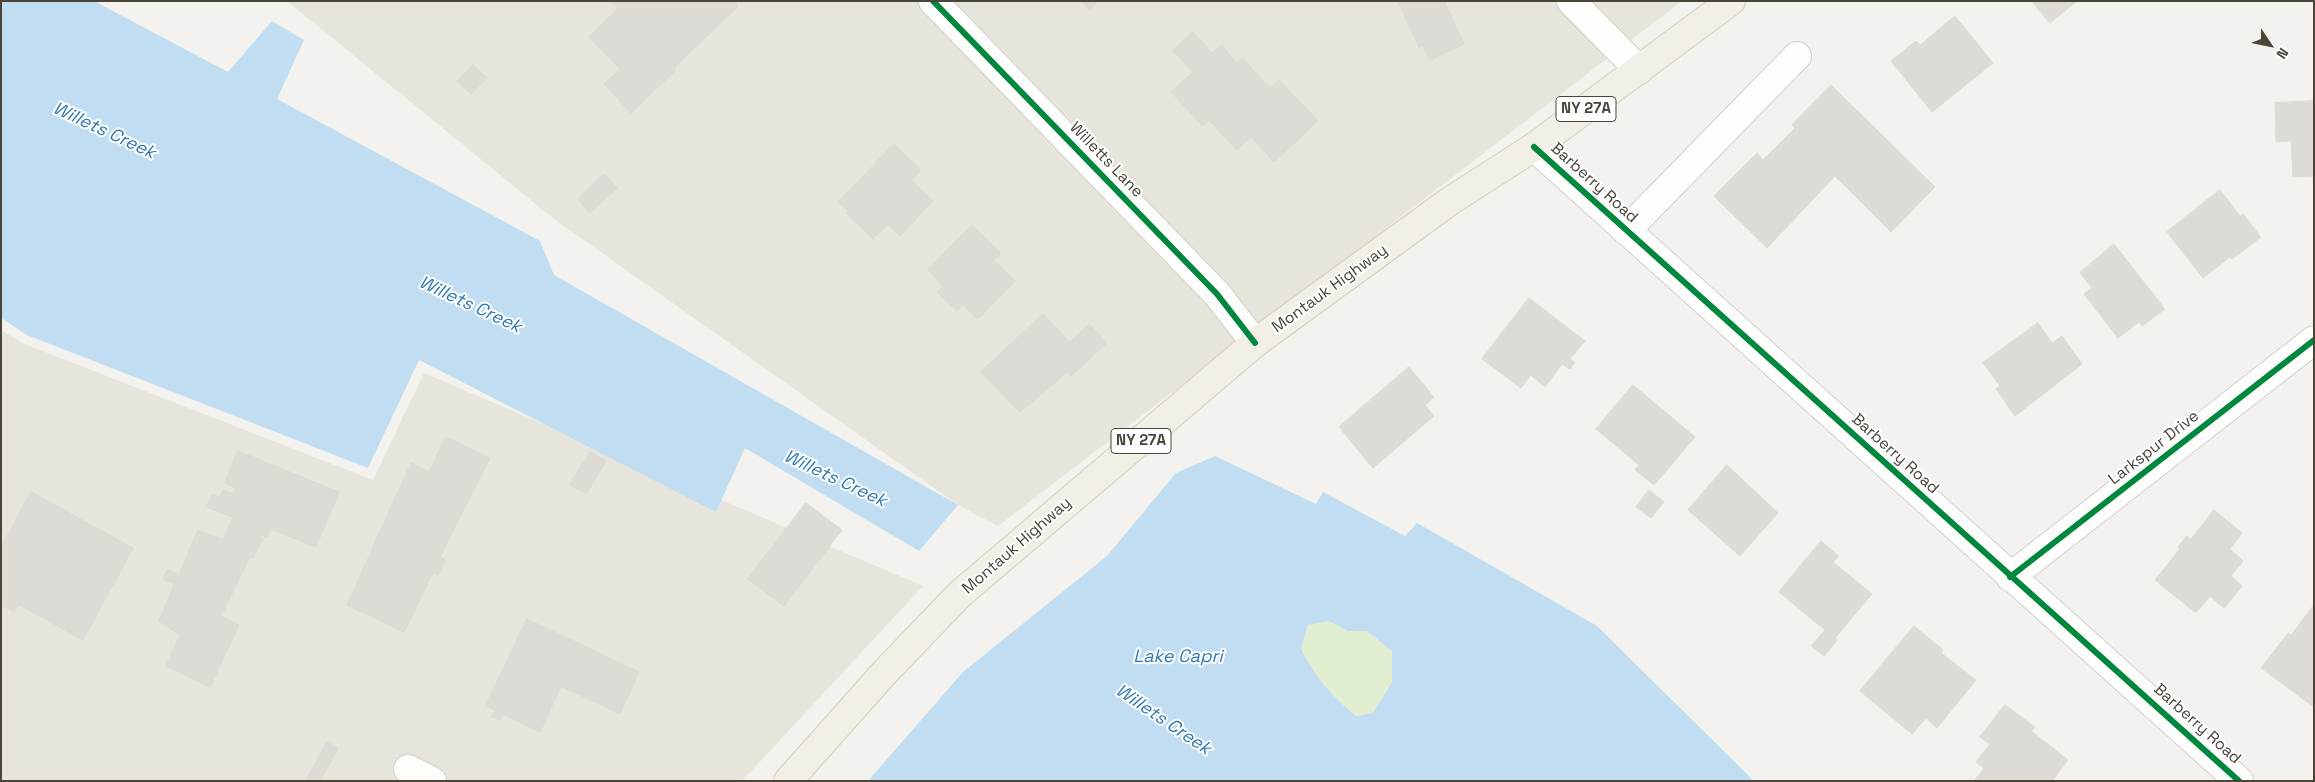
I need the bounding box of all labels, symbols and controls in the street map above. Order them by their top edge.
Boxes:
north arrow [2245,20,2295,70]
text: N [2272,44,2293,62]
road number: NY 27A [1556,96,1616,122]
water label: Willets Creek [49,98,159,164]
street label: Willetts Lane [1065,118,1147,202]
street label: Barberry Road [1546,139,1642,227]
street label: Montauk Highway [1269,241,1391,337]
water label: Willets Creek [415,272,525,338]
street label: Larkspur Drive [2105,407,2203,489]
street label: Barberry Road [1847,410,1943,498]
road number: NY 27A [1111,428,1171,454]
water label: Willets Creek [780,446,890,512]
street label: Montauk Highway [959,493,1075,599]
water label: Lake Capri [1133,646,1223,668]
water label: Willets Creek [1111,680,1215,760]
street label: Barberry Road [2149,680,2245,768]

